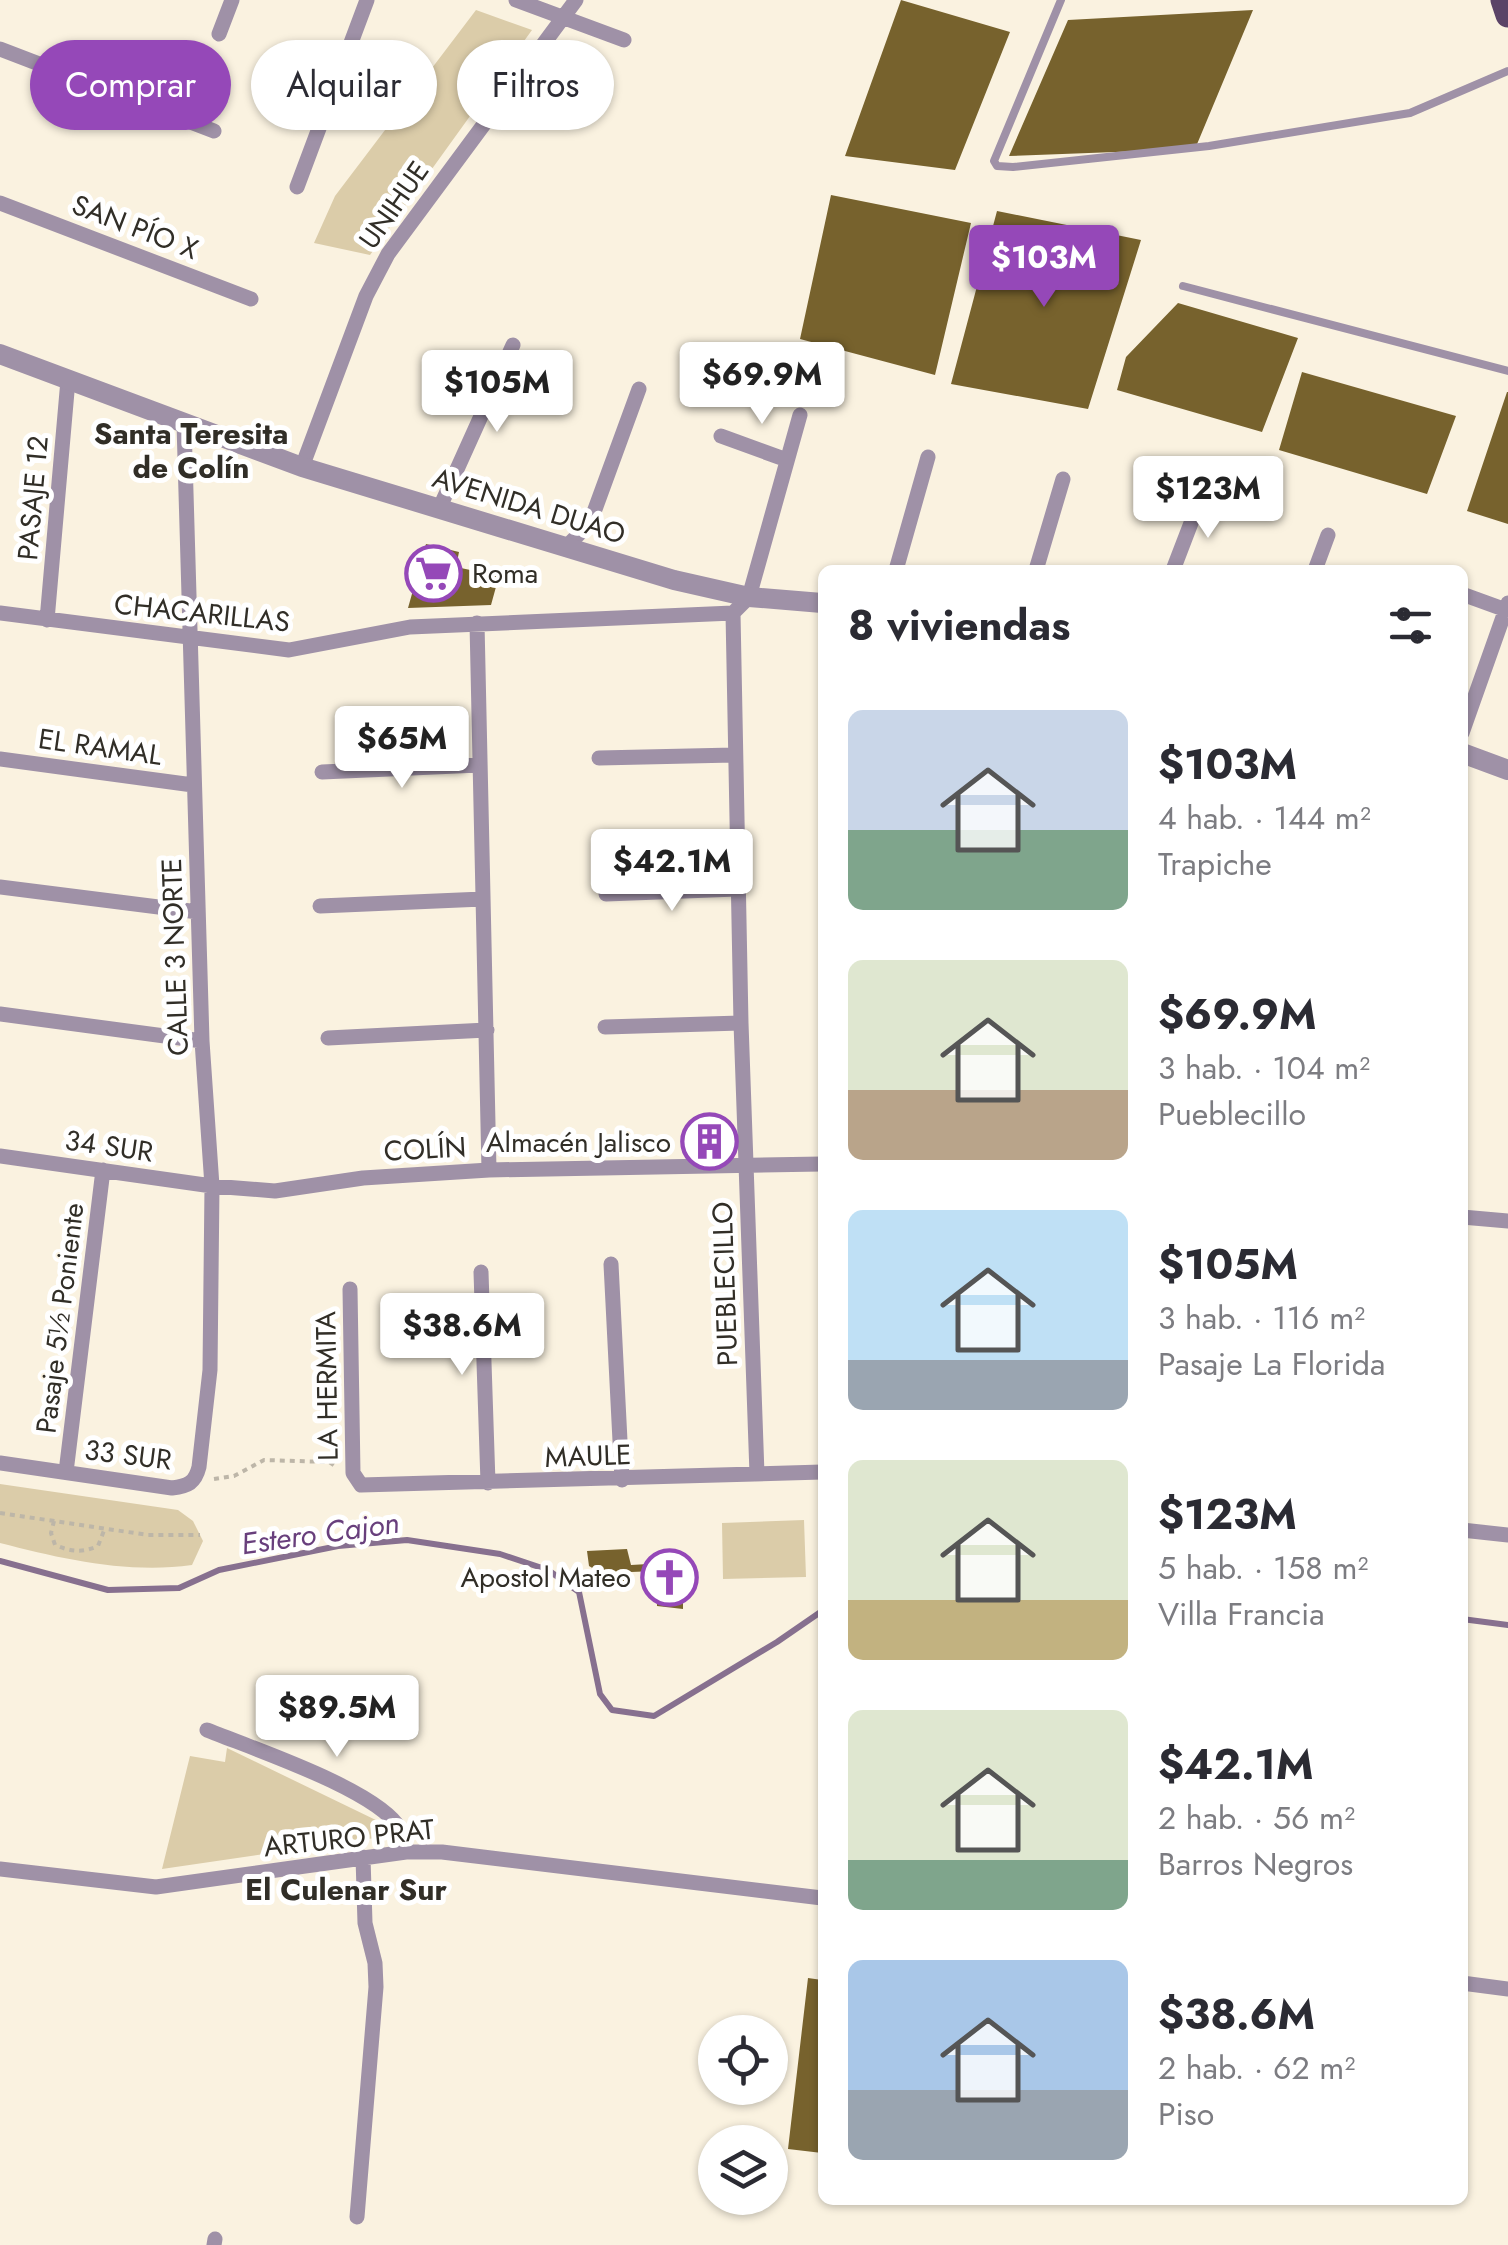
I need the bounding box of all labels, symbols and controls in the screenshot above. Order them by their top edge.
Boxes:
chip: Comprar [30,40,231,130]
chip: Alquilar [251,40,437,130]
chip: Filtros [457,40,614,130]
street label: UNIHUE [349,153,439,257]
street label: SAN PÍO X [66,184,204,270]
pin: $103M [974,225,1114,310]
text: $103M [991,234,1097,280]
pin: $69.9M [681,342,843,427]
pin: $105M [427,350,567,435]
text: $69.9M [702,351,822,397]
text: $105M [444,359,550,405]
district label: Santa Teresita de Colín [94,412,288,489]
street label: PASAJE 12 [7,434,59,562]
pin: $123M [1138,456,1278,541]
street label: AVENIDA DUAO [428,457,630,555]
text: $123M [1155,465,1261,511]
supermarket icon: Roma [403,543,463,603]
place label: Roma [472,553,538,594]
street label: CHACARILLAS [112,583,292,643]
text: 8 viviendas [848,595,1070,656]
icon: filters [1383,598,1438,653]
pin: $65M [343,706,461,791]
text: $65M [357,715,447,761]
street label: EL RAMAL [36,718,165,776]
text: $103M [1158,734,1297,795]
icon: home [928,750,1048,870]
text: 4 hab. · 144 m² [1158,795,1371,841]
pin: $42.1M [591,829,753,914]
text: $42.1M [613,838,731,884]
text: Trapiche [1158,841,1272,887]
street label: CALLE 3 NORTE [151,857,199,1057]
text: $69.9M [1158,984,1316,1045]
icon: home [928,1000,1048,1120]
text: 3 hab. · 104 m² [1158,1045,1370,1091]
text: Pueblecillo [1158,1091,1306,1137]
building icon: Almacén Jalisco [680,1112,740,1172]
street label: 34 SUR [62,1120,156,1173]
place label: Almacén Jalisco [486,1122,671,1163]
street label: COLÍN [383,1126,467,1172]
street label: Pasaje 5½ Poniente [26,1201,94,1435]
street label: PUEBLECILLO [702,1201,748,1367]
text: $105M [1158,1234,1298,1295]
icon: home [928,1250,1048,1370]
pin: $38.6M [381,1293,543,1378]
text: 3 hab. · 116 m² [1158,1295,1365,1341]
text: $38.6M [402,1302,522,1348]
street label: LA HERMITA [305,1310,349,1461]
text: Pasaje La Florida [1158,1341,1386,1387]
street label: 33 SUR [82,1429,174,1481]
street label: MAULE [544,1434,632,1478]
text: $123M [1158,1484,1297,1545]
icon: home [928,1500,1048,1620]
water label: Estero Cajon [238,1501,402,1565]
text: 5 hab. · 158 m² [1158,1545,1368,1591]
church icon: Apostol Mateo [640,1547,700,1607]
place label: Apostol Mateo [461,1557,631,1598]
text: Villa Francia [1158,1591,1325,1637]
pin: $89.5M [256,1675,418,1760]
text: $89.5M [278,1684,396,1730]
text: $42.1M [1158,1734,1313,1795]
icon: home [928,1750,1048,1870]
text: 2 hab. · 56 m² [1158,1795,1355,1841]
street label: ARTURO PRAT [262,1809,436,1867]
text: Barros Negros [1158,1841,1353,1887]
district label: El Culenar Sur [245,1868,448,1911]
text: $38.6M [1158,1984,1315,2045]
icon: home [928,2000,1048,2120]
map controls [698,2015,788,2215]
button: locate [698,2015,788,2105]
text: 2 hab. · 62 m² [1158,2045,1355,2091]
text: Piso [1158,2091,1214,2137]
button: layers [698,2125,788,2215]

